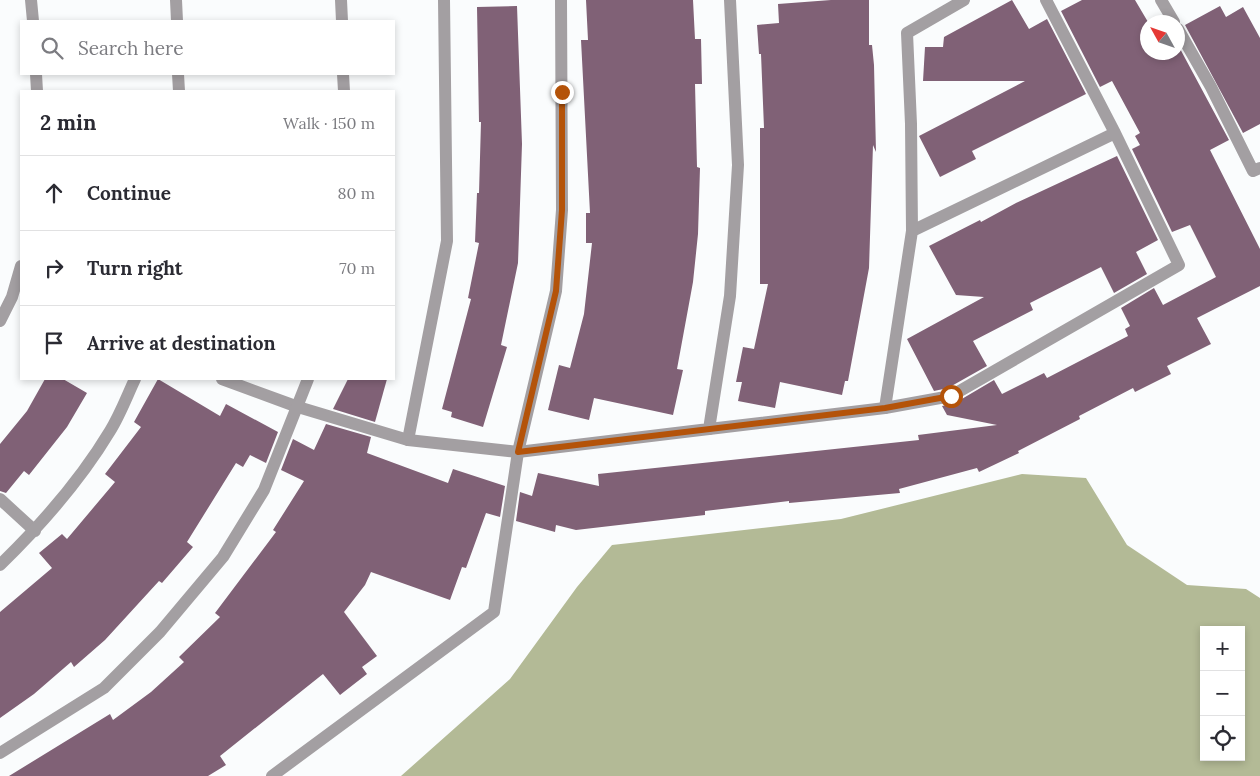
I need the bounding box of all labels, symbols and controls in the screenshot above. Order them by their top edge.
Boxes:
north arrow [1140,15,1185,60]
search box [20,20,395,75]
icon: search [38,34,66,62]
text: Search here [78,36,184,60]
route end [551,81,574,104]
text: 2 min [40,109,96,136]
text: Walk · 150 m [283,113,375,133]
icon: ahead [40,179,68,207]
text: Continue [87,181,171,205]
text: 80 m [338,183,375,203]
icon: right [40,254,68,282]
text: Turn right [87,256,183,280]
text: 70 m [339,258,375,278]
icon: arrive [40,329,68,357]
text: Arrive at destination [87,331,276,355]
route start [940,385,963,408]
map controls [1200,626,1245,761]
button: + [1200,626,1245,671]
button: − [1200,671,1245,716]
button: locate [1200,716,1245,761]

